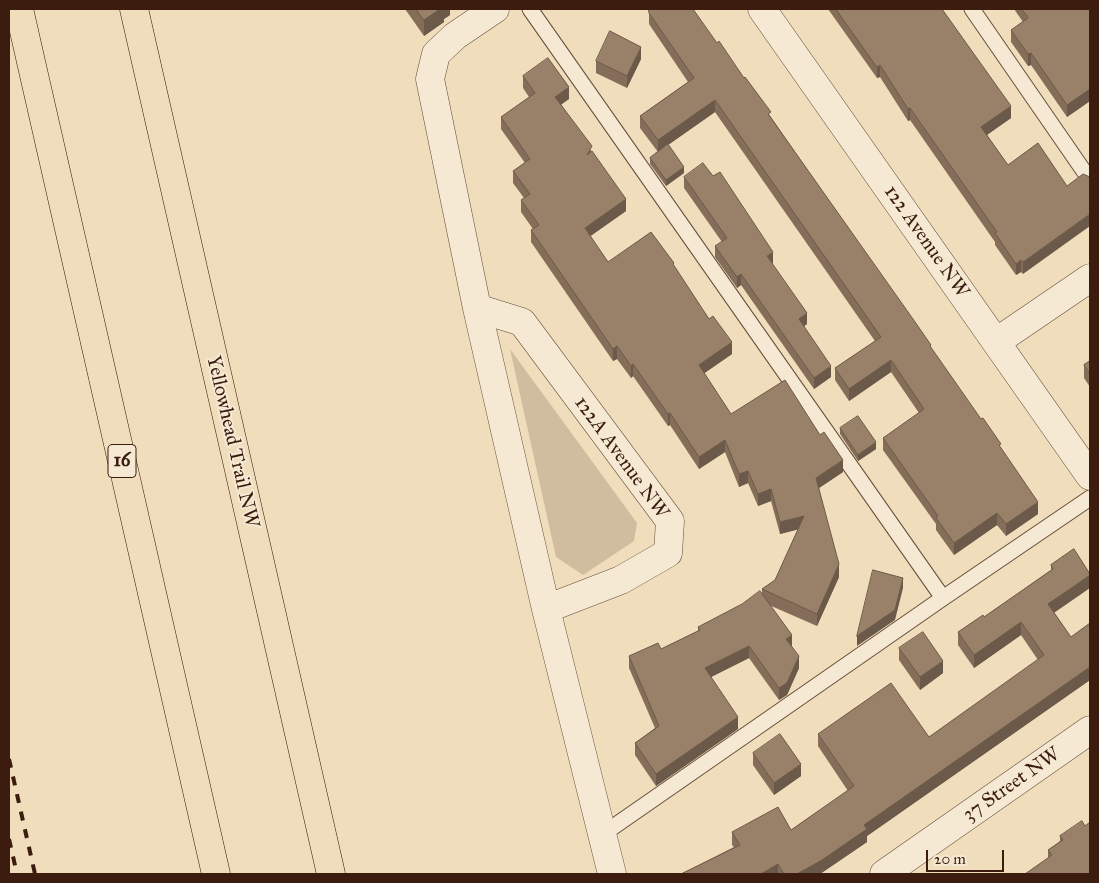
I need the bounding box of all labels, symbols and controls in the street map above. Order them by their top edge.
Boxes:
street label: 122 Avenue NW [878,181,974,303]
street label: Yellowhead Trail NW [201,354,263,530]
street label: 122A Avenue NW [568,392,674,524]
road number: 16 [108,444,136,478]
street label: 37 Street NW [959,743,1065,827]
scale bar [929,840,1006,872]
text: 20 m [934,850,966,868]

